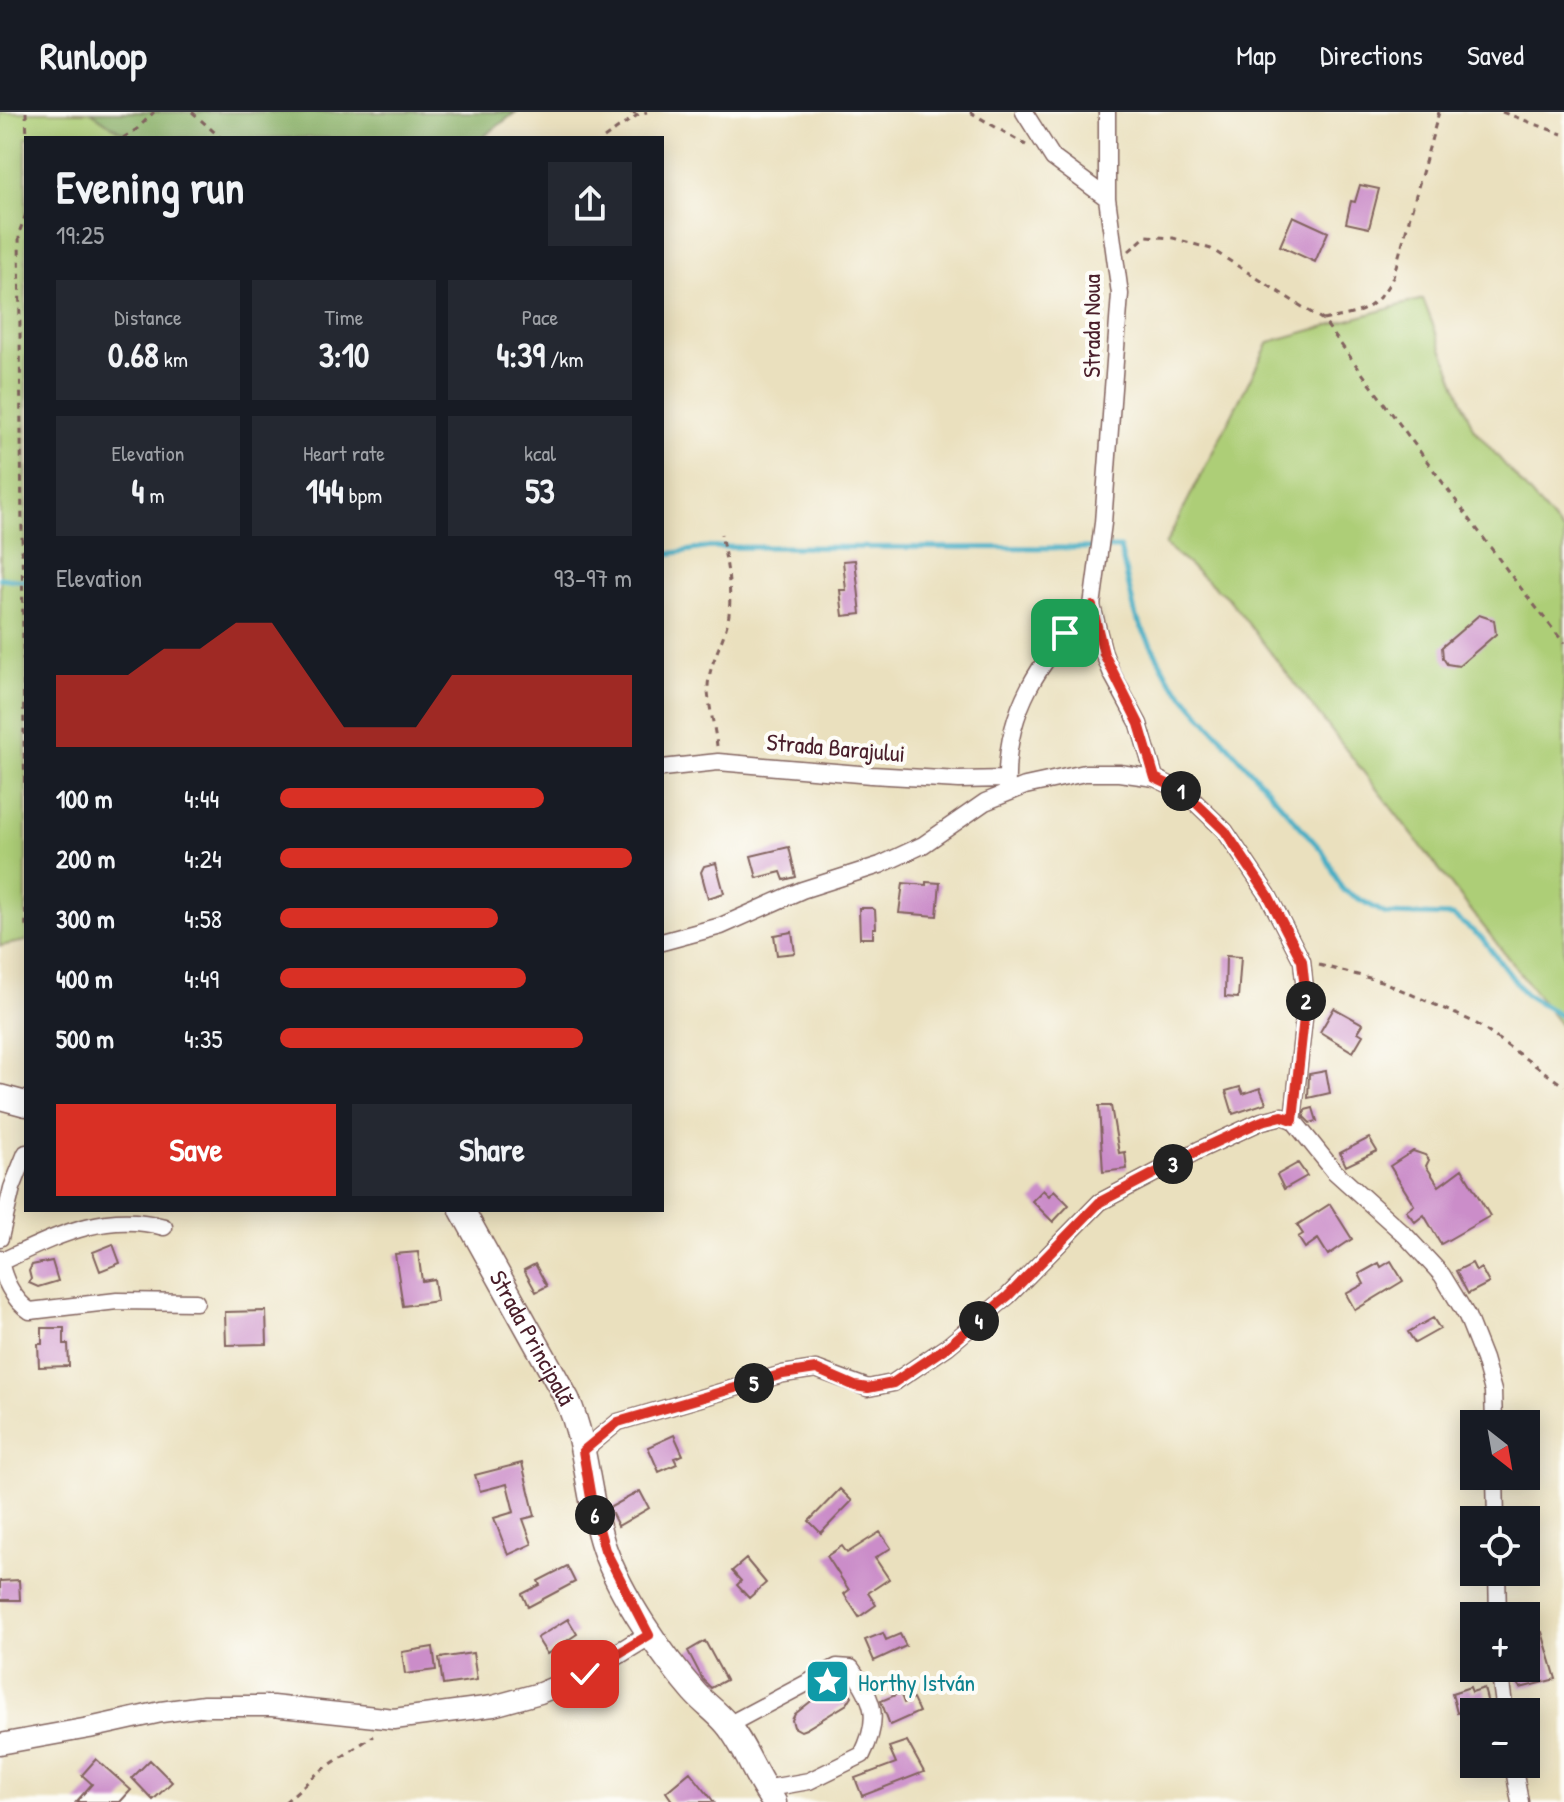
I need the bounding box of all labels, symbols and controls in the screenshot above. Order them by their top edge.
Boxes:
text: Runloop [40,29,147,81]
text: Map [1236,36,1276,74]
text: Directions [1320,36,1423,74]
text: Saved [1467,36,1524,74]
text: Evening run [56,157,244,217]
button: share [548,162,632,246]
text: 19:25 [56,217,104,252]
street label: Strada Noua [1075,274,1107,378]
text: Distance [114,302,182,332]
text: Time [325,302,363,332]
text: Pace [522,302,558,332]
text: 0.68 [108,332,159,378]
text: 3:10 [319,332,369,378]
text: 4:39 [497,332,545,378]
text: km [159,344,188,374]
text: /km [545,344,583,374]
text: Elevation [111,438,185,468]
text: Heart rate [303,438,385,468]
text: kcal [524,438,556,468]
text: 4 [132,468,144,514]
text: 144 [306,468,344,514]
text: 53 [525,468,555,514]
text: m [144,480,164,510]
text: bpm [344,480,382,510]
text: Elevation [56,560,142,595]
text: 93–97 m [554,560,632,595]
pin [1031,599,1099,667]
icon: arrive [1043,611,1087,655]
street label: Strada Barajului [765,725,907,769]
pin: 1 [1161,771,1201,811]
text: 1 [1177,776,1185,806]
text: 100 m [56,781,112,816]
text: 4:44 [184,781,219,816]
text: 200 m [56,841,115,876]
text: 4:24 [184,841,222,876]
text: 300 m [56,901,115,936]
text: 4:58 [184,901,222,936]
text: 400 m [56,961,113,996]
text: 4:49 [184,961,219,996]
pin: 2 [1286,981,1326,1021]
text: 2 [1301,986,1311,1016]
text: 500 m [56,1021,114,1056]
text: 4:35 [184,1021,222,1056]
button: Save [56,1104,336,1196]
button: Share [352,1104,632,1196]
pin: 3 [1153,1144,1193,1184]
text: 3 [1168,1149,1178,1179]
street label: Strada Principală [483,1264,583,1411]
pin: 4 [959,1301,999,1341]
text: 4 [975,1306,983,1336]
pin: 5 [734,1363,774,1403]
text: 5 [749,1368,759,1398]
north arrow [1460,1410,1540,1490]
map controls [1460,1410,1540,1778]
pin: 6 [575,1495,615,1535]
text: 6 [591,1500,599,1530]
button: locate [1460,1506,1540,1586]
button: + [1460,1602,1540,1682]
pin [551,1640,619,1708]
icon: check [563,1652,607,1696]
place icon: Horthy István [803,1658,851,1706]
place label: Horthy István [858,1666,975,1698]
button: − [1460,1698,1540,1778]

